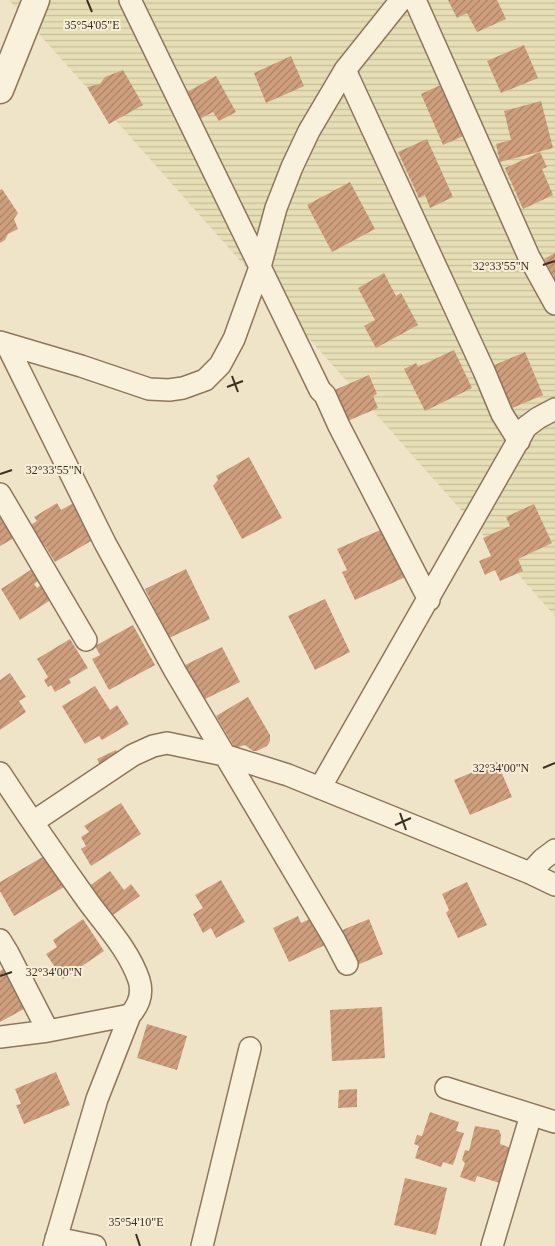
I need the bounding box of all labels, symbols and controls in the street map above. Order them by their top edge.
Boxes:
text: 35°54'05"E [64,18,120,32]
text: 32°33'55"N [473,259,530,273]
text: 32°33'55"N [26,463,83,477]
text: 32°34'00"N [473,761,530,775]
text: 32°34'00"N [26,965,83,979]
text: 35°54'10"E [108,1215,164,1229]

